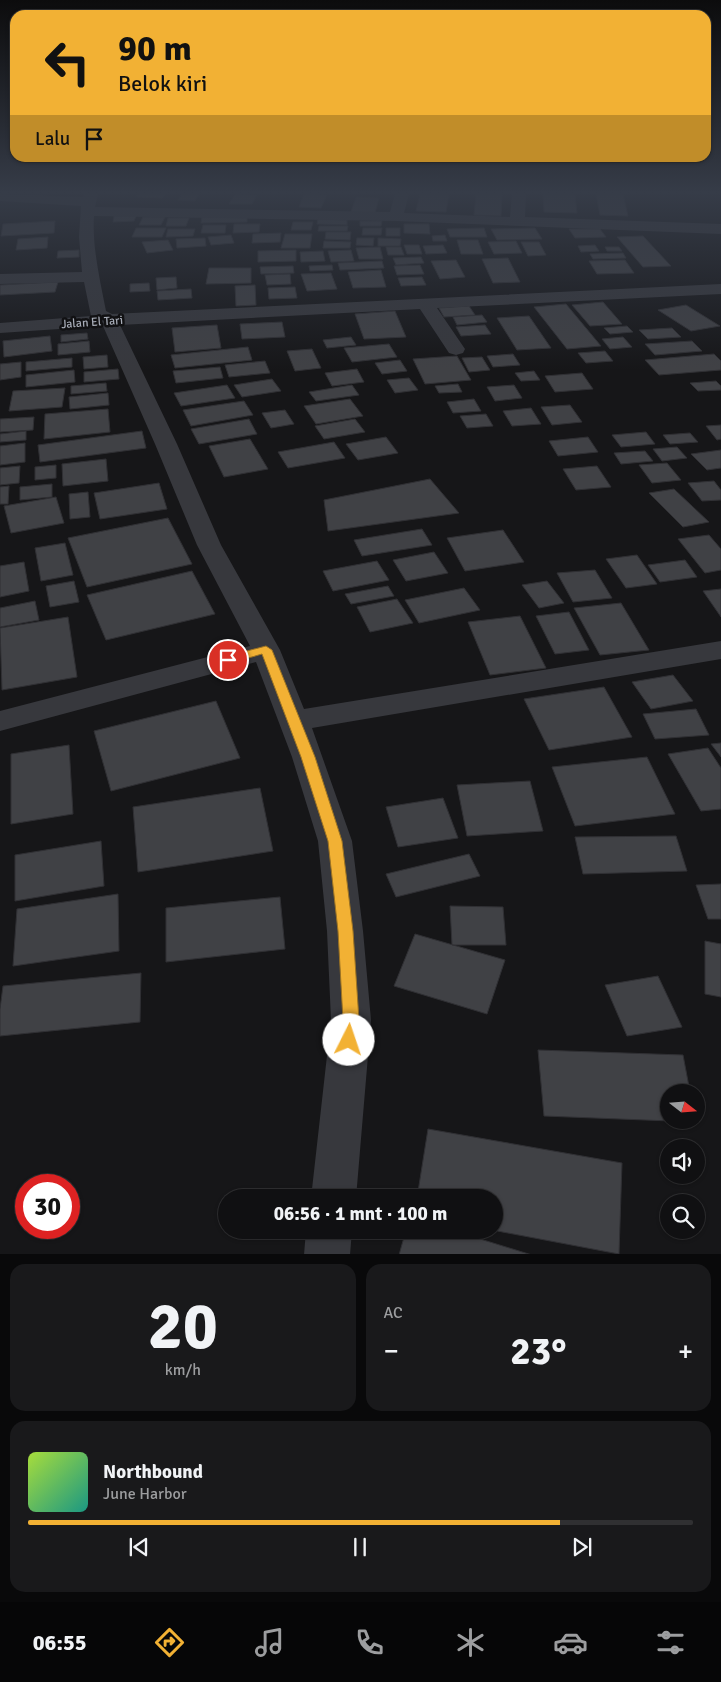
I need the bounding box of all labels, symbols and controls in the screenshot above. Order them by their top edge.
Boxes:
text: 90 m [118,27,192,70]
icon: left [35,30,100,95]
text: Belok kiri [118,70,207,97]
icon: arrive [80,125,108,153]
text: Lalu [35,127,70,151]
street label: Jalan El Tari [61,313,123,332]
pin [207,639,249,681]
icon: arrive [214,646,242,674]
position arrow [322,1013,374,1065]
north arrow [660,1084,705,1129]
map controls [660,1084,705,1239]
button: sound [660,1139,705,1184]
speed limit sign: 30 [15,1174,80,1239]
button: search [660,1194,705,1239]
text: 06:56 · 1 mnt · 100 m [274,1202,447,1226]
text: 20 [148,1287,218,1367]
text: AC [384,1303,403,1323]
text: 23° [510,1328,566,1375]
text: − [384,1334,399,1368]
text: + [678,1334,693,1368]
text: km/h [165,1360,201,1380]
text: Northbound [103,1460,203,1484]
text: June Harbor [103,1484,187,1504]
icon: previous [125,1533,153,1561]
icon: pause [346,1533,374,1561]
icon: next [568,1533,596,1561]
icon: directions [152,1625,187,1660]
icon: music [252,1625,287,1660]
icon: phone [352,1625,387,1660]
icon: climate [453,1625,488,1660]
icon: car [553,1625,588,1660]
icon: filters [653,1625,688,1660]
text: 06:55 [33,1629,87,1656]

